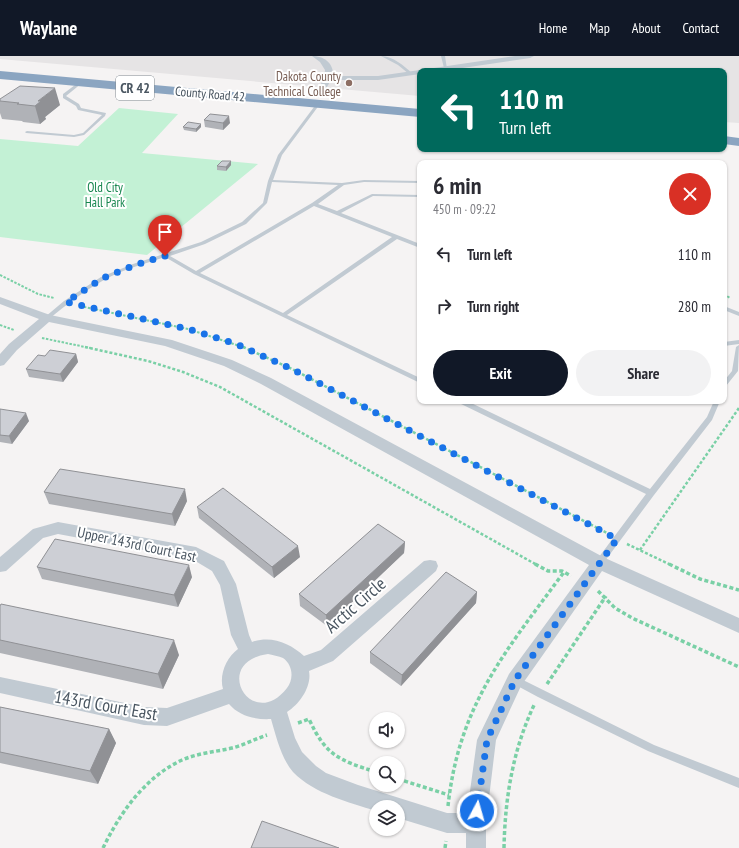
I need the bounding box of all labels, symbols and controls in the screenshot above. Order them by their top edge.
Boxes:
text: Waylane [20,16,77,40]
text: Home [539,19,567,37]
text: Map [589,19,610,37]
text: About [632,19,661,37]
text: Contact [683,19,719,37]
place label: Dakota County Technical College [263,68,341,100]
road number: CR 42 [116,76,154,100]
marker: Dakota County Technical College [344,78,354,88]
text: 110 m [499,80,563,117]
street label: County Road 42 [174,82,246,106]
icon: left [433,84,485,136]
text: Turn left [499,116,551,139]
text: 6 min [433,170,481,201]
button: close [669,173,711,215]
park label: Old City Hall Park [85,179,125,211]
text: 450 m · 09:22 [433,201,496,218]
pin [148,215,182,256]
icon: arrive [154,221,176,243]
icon: left [433,243,455,265]
text: Turn left [467,245,512,264]
text: 110 m [678,245,711,264]
icon: right [433,295,455,317]
text: Turn right [467,297,519,316]
text: 280 m [678,297,711,316]
button: Exit [433,350,568,396]
button: Share [576,350,711,396]
street label: Upper 143rd Court East [76,522,198,566]
street label: Arctic Circle [320,572,390,638]
street label: 143rd Court East [53,685,159,725]
map controls [369,712,405,836]
button: sound [369,712,405,748]
button: search [369,756,405,792]
position arrow [456,790,498,832]
button: layers [369,800,405,836]

